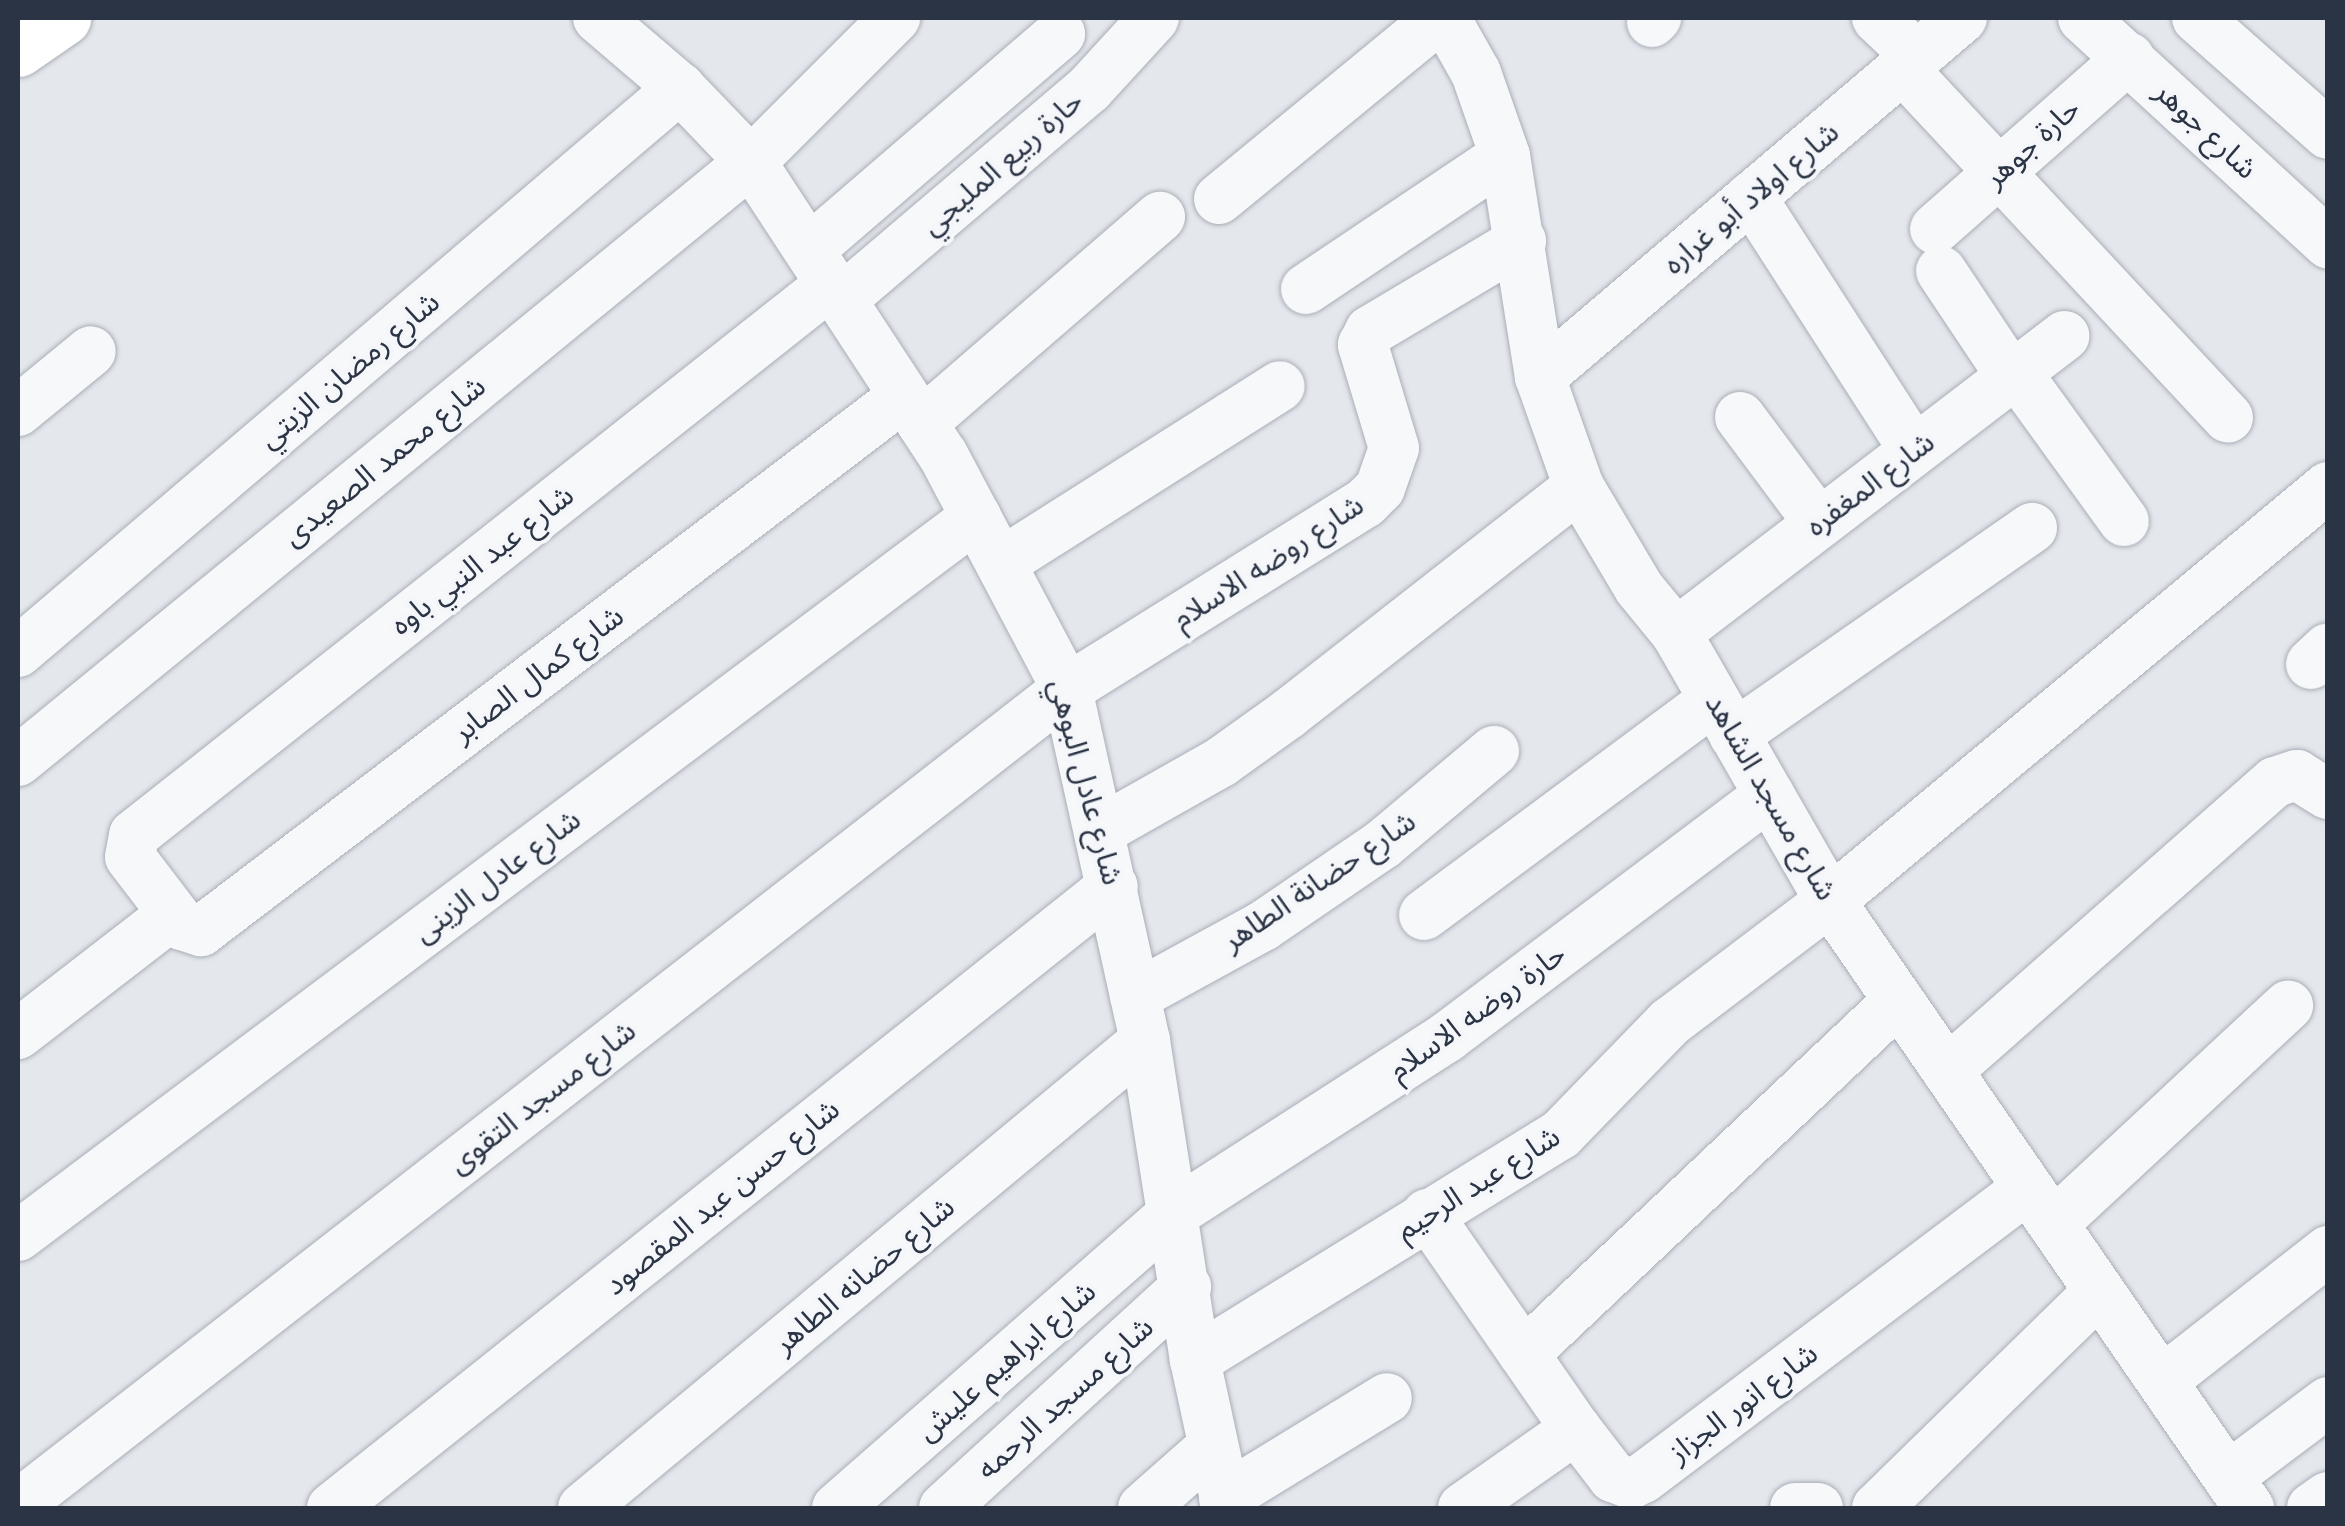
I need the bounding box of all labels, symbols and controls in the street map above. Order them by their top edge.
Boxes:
street label: شارع جوهر [2147,74,2265,186]
street label: حارة ربيع المليجي [914,83,1090,243]
street label: حارة جوهر [1977,90,2087,196]
street label: شارع اولاد أبو غراره [1656,114,1846,282]
street label: شارع رمضان الزيتي [251,284,447,456]
street label: شارع محمد الصعيدى [275,368,493,554]
street label: شارع المغفره [1799,424,1941,544]
street label: شارع عبد النبي باوه [383,477,581,643]
street label: شارع روضه الاسلام [1166,487,1370,637]
street label: شارع كمال الصابر [445,598,631,750]
street label: شارع عادل البوهي [1041,675,1131,889]
street label: شارع مسجد الشاهد [1697,687,1845,907]
street label: شارع عادل الزينى [406,801,588,951]
street label: شارع حضانة الطاهر [1216,803,1422,959]
street label: حارة روضه الاسلام [1381,936,1573,1088]
street label: شارع مسجد التقوى [441,1013,643,1181]
street label: شارع حسن عبد المقصود [597,1091,847,1303]
street label: شارع عبد الرحيم [1389,1118,1567,1248]
street label: شارع حضانه الطاهر [766,1189,962,1361]
street label: شارع ابراهيم عليش [909,1273,1103,1449]
street label: شارع مسجد الرحمه [969,1309,1161,1487]
street label: شارع انور الجزاز [1661,1335,1825,1471]

